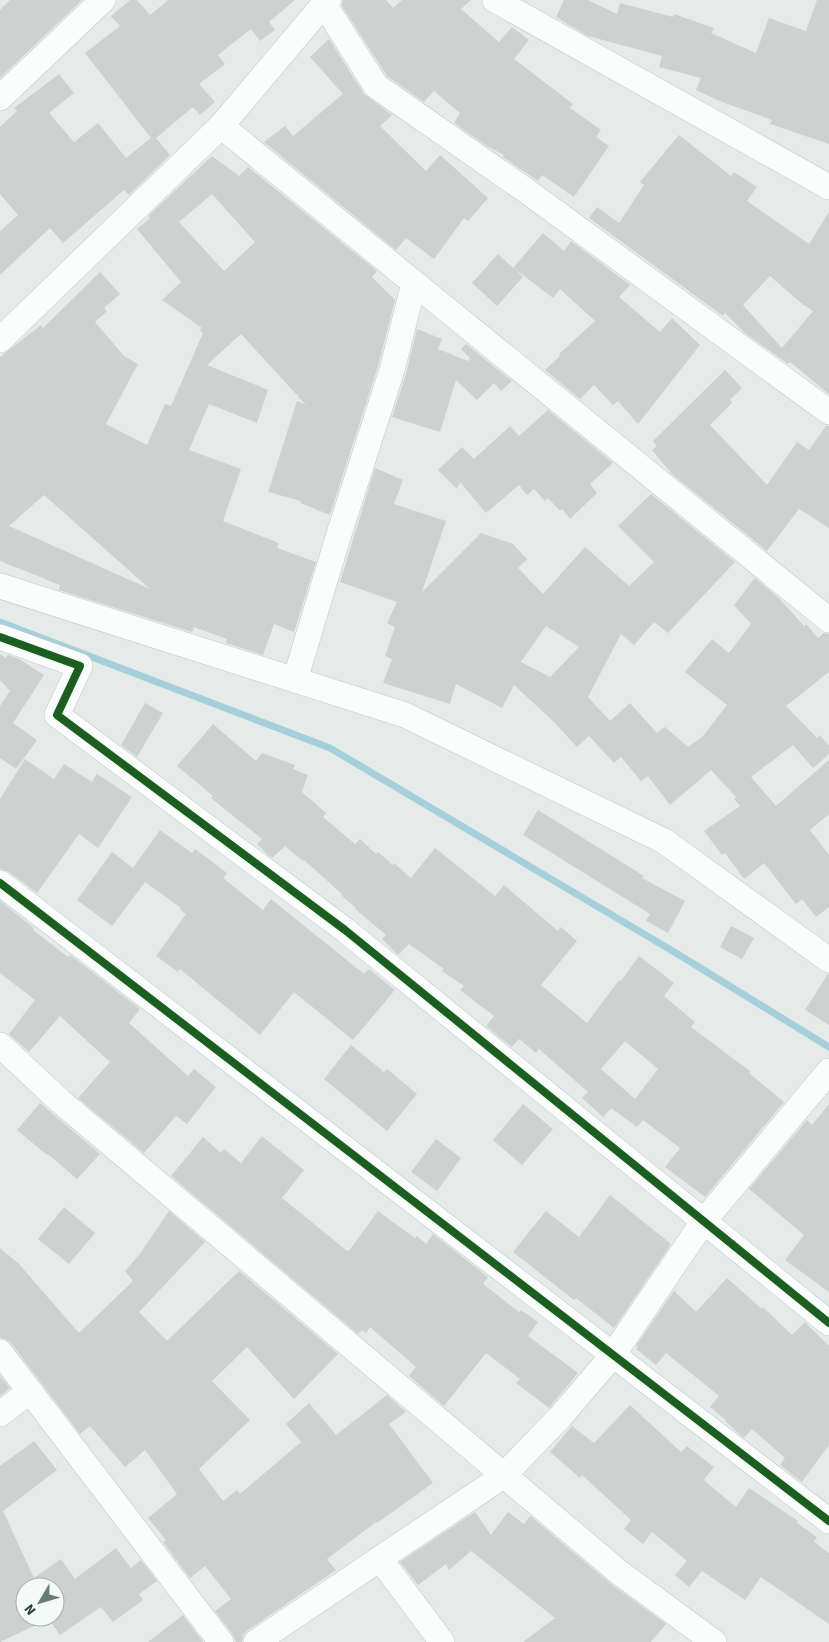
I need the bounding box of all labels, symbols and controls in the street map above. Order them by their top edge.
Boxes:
north arrow [15,1577,65,1627]
text: N [20,1600,41,1619]

